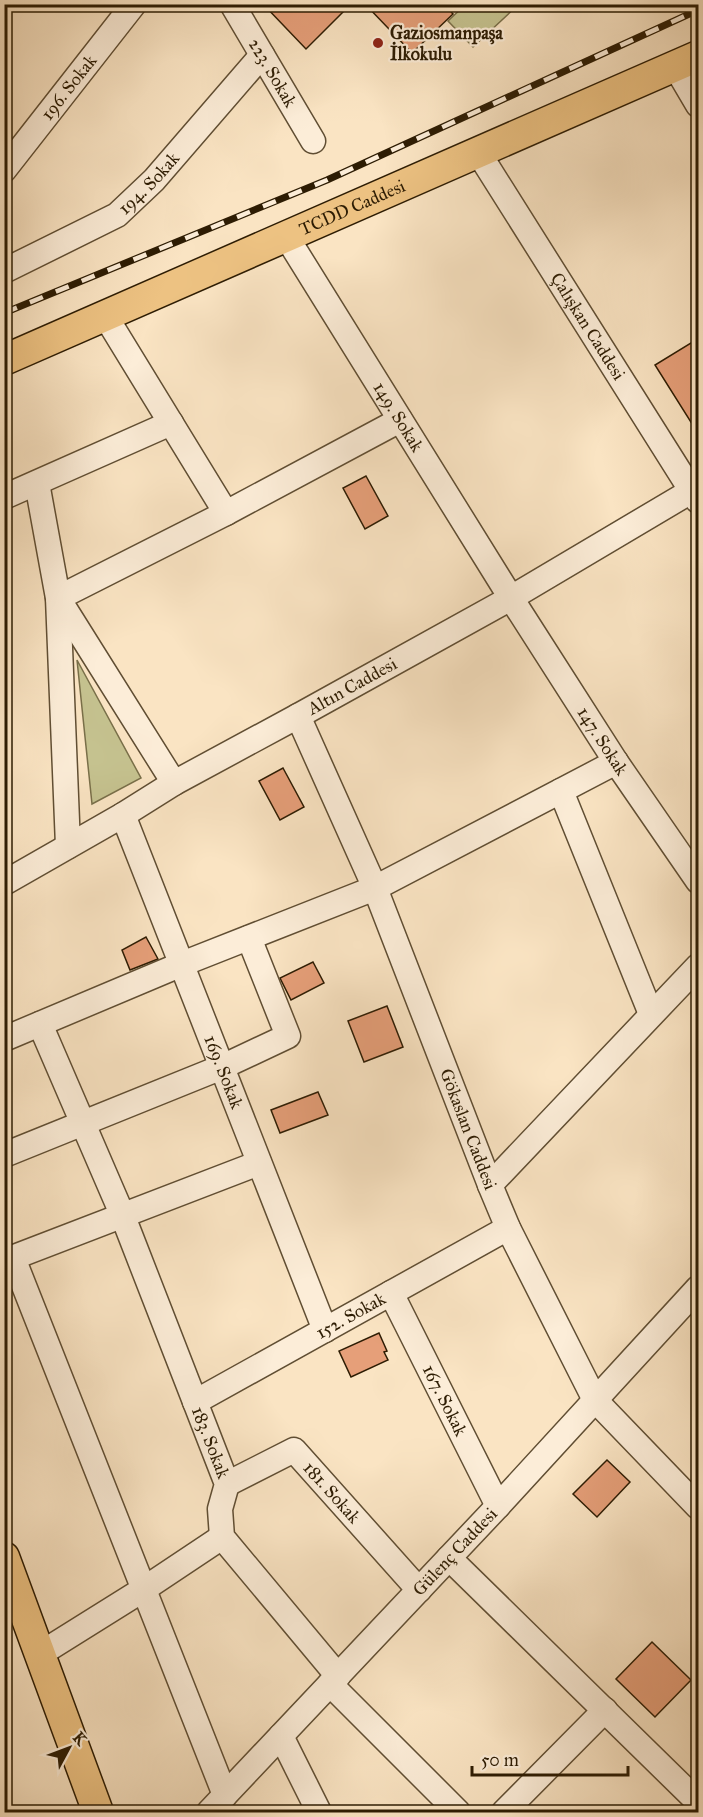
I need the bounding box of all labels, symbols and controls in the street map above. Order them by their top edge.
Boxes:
place label: Gaziosmanpaşa İlkokulu [390,22,503,65]
street label: 223. Sokak [244,34,302,112]
marker: Gaziosmanpaşa İlkokulu [371,36,385,50]
street label: 196. Sokak [36,50,102,125]
street label: 194. Sokak [114,147,184,219]
street label: TCDD Caddesi [296,175,409,240]
street label: Çalışkan Caddesi [546,268,630,384]
street label: 149. Sokak [368,378,429,456]
street label: Altın Caddesi [303,652,401,720]
street label: 147. Sokak [572,703,633,780]
street label: 169. Sokak [199,1032,248,1113]
street label: Gökaslan Caddesi [435,1065,502,1193]
street label: 152. Sokak [312,1287,390,1344]
street label: 167. Sokak [418,1361,472,1440]
street label: 183. Sokak [187,1403,235,1482]
street label: 181. Sokak [299,1457,366,1528]
street label: Gülenç Caddesi [408,1503,502,1600]
north arrow [39,1718,99,1778]
text: K [69,1728,91,1749]
scale bar [472,1739,628,1777]
text: 50 m [481,1749,519,1771]

